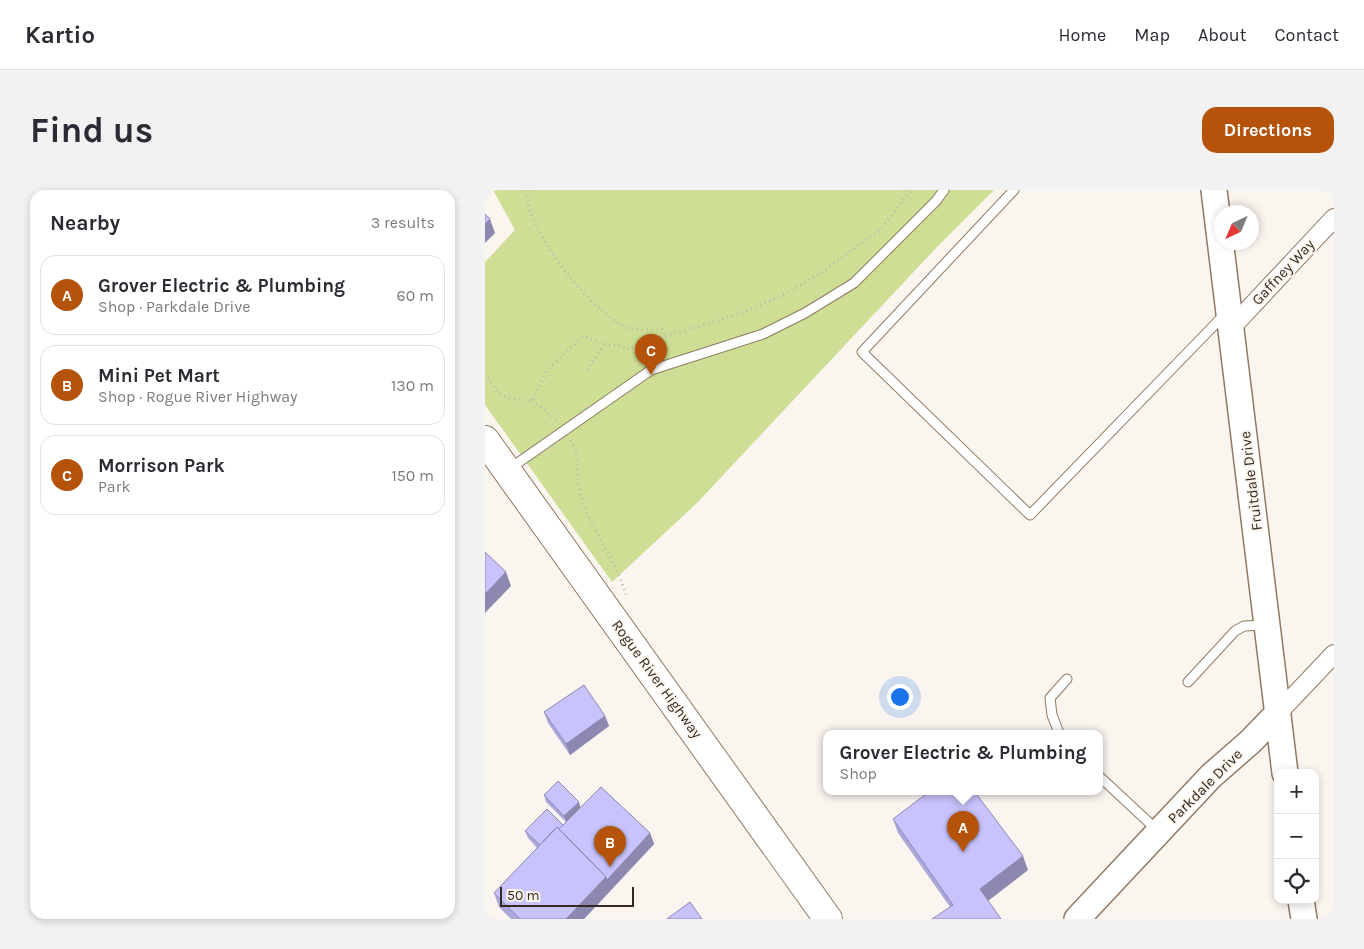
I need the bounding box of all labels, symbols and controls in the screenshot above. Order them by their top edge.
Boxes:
text: Kartio [25,21,95,49]
text: Home [1058,24,1106,46]
text: Map [1134,24,1170,46]
text: About [1198,24,1247,46]
text: Contact [1275,24,1339,46]
button: Directions [1202,107,1334,153]
text: Find us [30,110,153,151]
north arrow [1214,205,1259,250]
text: Nearby [50,211,120,235]
text: 3 results [371,213,435,232]
street label: Gaffney Way [1248,235,1318,309]
text: Grover Electric & Plumbing [98,275,345,297]
text: A [62,286,72,305]
text: 60 m [397,286,434,305]
text: Shop · Parkdale Drive [98,297,251,316]
pin: C [635,334,667,375]
text: Mini Pet Mart [98,365,220,387]
text: B [62,376,72,395]
text: 130 m [391,376,434,395]
text: Shop · Rogue River Highway [98,387,298,406]
street label: Fruitdale Drive [1236,430,1266,532]
text: Morrison Park [98,455,225,477]
text: C [62,466,72,485]
text: 150 m [391,466,434,485]
text: Park [98,477,130,496]
street label: Rogue River Highway [608,616,706,742]
your location [887,684,913,710]
popup [823,730,1103,795]
text: Grover Electric & Plumbing [839,742,1087,764]
street label: Parkdale Drive [1164,745,1246,827]
text: Shop [839,764,877,783]
map controls [1274,769,1319,904]
button: + [1274,769,1319,814]
pin: A [947,811,979,852]
button: − [1274,814,1319,859]
pin: B [594,826,626,867]
button: locate [1274,859,1319,904]
scale bar [500,884,634,907]
text: 50 m [507,887,540,904]

